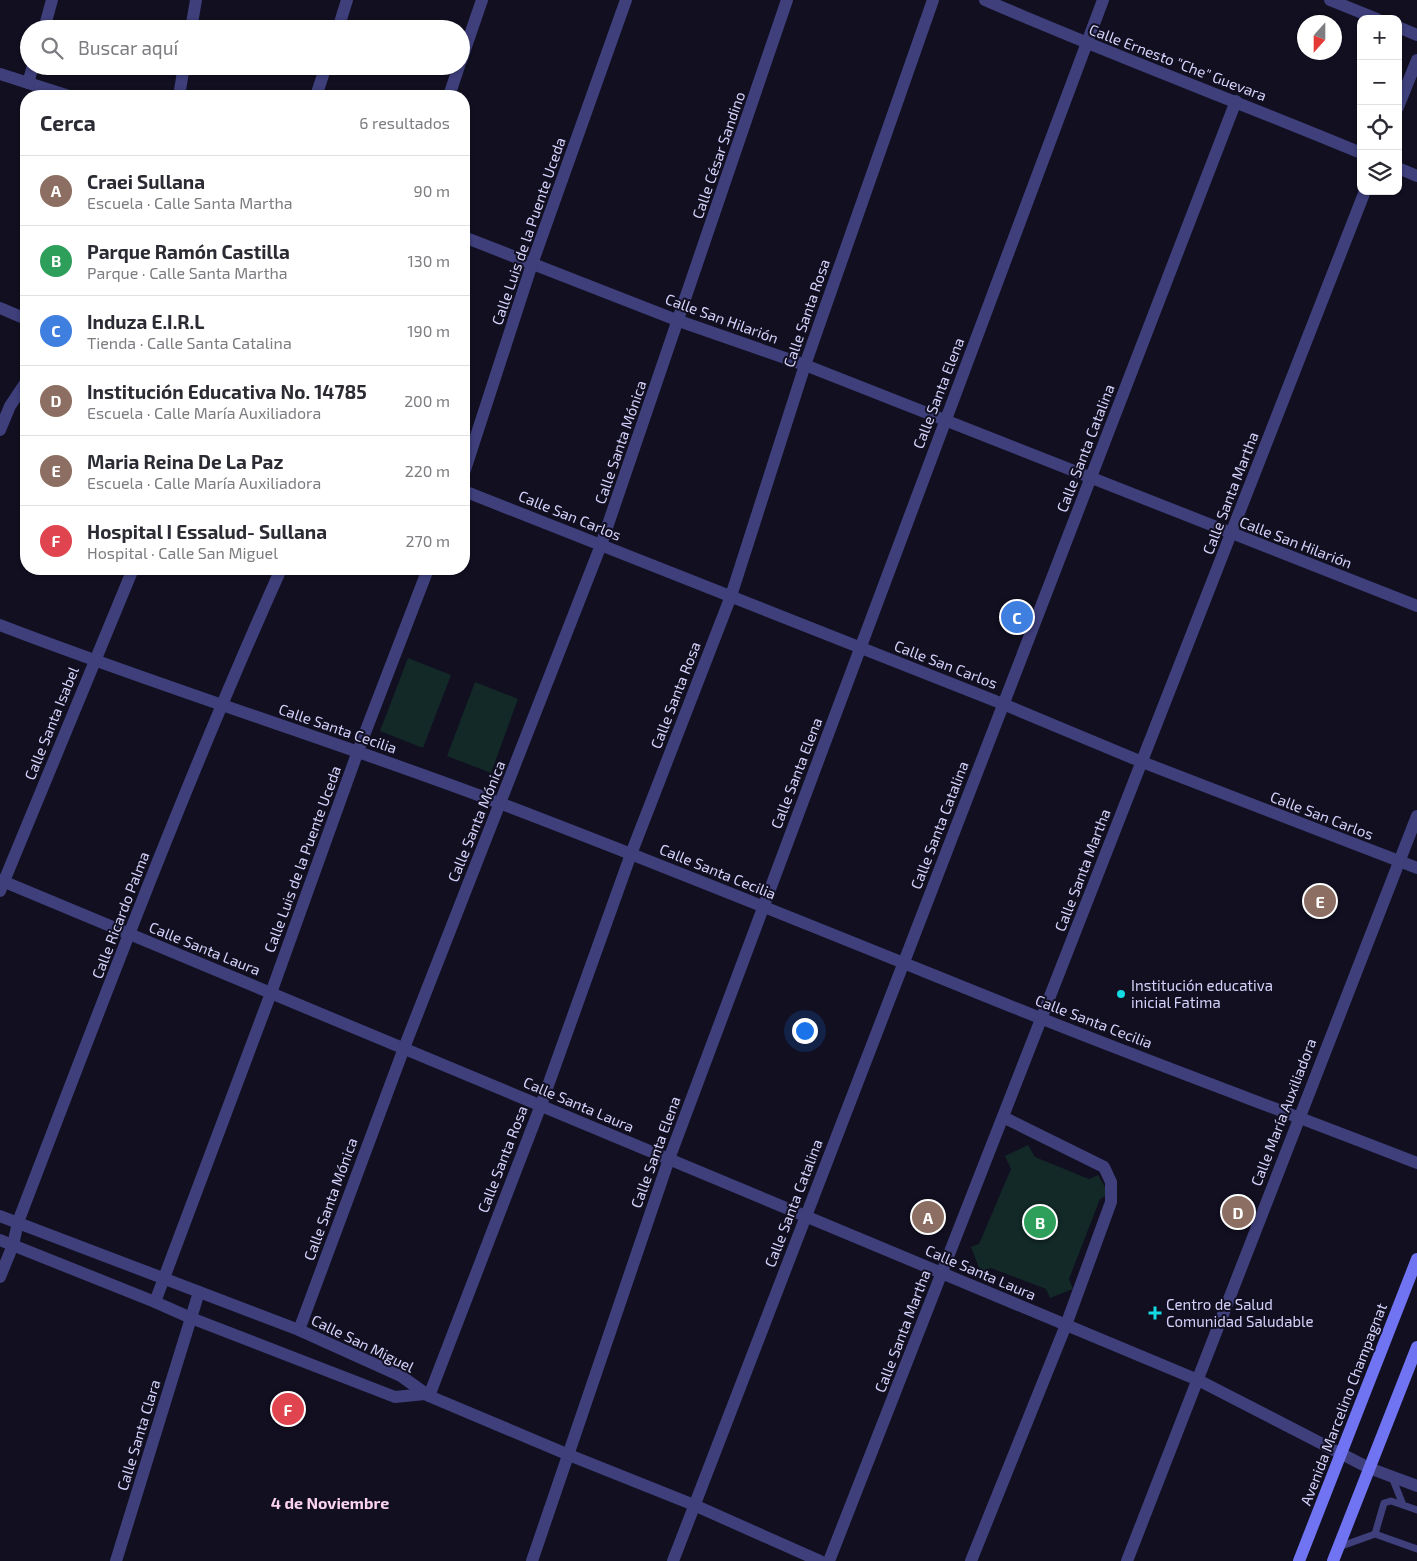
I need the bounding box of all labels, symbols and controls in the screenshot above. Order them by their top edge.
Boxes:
north arrow [1297,15,1342,60]
map controls [1357,15,1402,195]
button: + [1357,15,1402,60]
search box [20,20,470,75]
street label: Calle Ernesto "Che" Guevara [1087,20,1269,104]
icon: search [38,34,66,62]
text: Buscar aquí [78,36,178,59]
button: − [1357,60,1402,105]
street label: Calle César Sandino [688,89,748,221]
button: locate [1357,105,1402,150]
text: Cerca [40,110,96,135]
text: 6 resultados [359,113,450,132]
street label: Calle Luis de la Puente Uceda [487,135,569,327]
button: layers [1357,150,1402,195]
text: Craei Sullana [87,170,205,193]
text: A [51,181,61,200]
text: 90 m [414,181,450,200]
text: Escuela · Calle Santa Martha [87,193,293,212]
text: Parque Ramón Castilla [87,240,290,263]
text: B [51,251,61,270]
text: 130 m [408,251,450,270]
street label: Calle Santa Rosa [779,256,833,370]
text: Parque · Calle Santa Martha [87,263,288,282]
street label: Calle San Hilarión [663,289,781,347]
text: Induza E.I.R.L [87,310,204,333]
text: C [51,321,61,340]
text: 190 m [407,321,450,340]
text: Tienda · Calle Santa Catalina [87,333,292,352]
street label: Calle Santa Elena [909,335,967,451]
street label: Calle Santa Mónica [590,378,650,506]
text: Institución Educativa No. 14785 [87,380,367,403]
street label: Calle Santa Catalina [1052,381,1118,515]
text: D [51,391,61,410]
text: 200 m [404,391,450,410]
text: Escuela · Calle María Auxiliadora [87,403,321,422]
street label: Calle Santa Martha [1198,429,1262,557]
text: Maria Reina De La Paz [87,450,283,473]
text: E [51,461,61,480]
text: 220 m [405,461,450,480]
text: Escuela · Calle María Auxiliadora [87,473,321,492]
street label: Calle San Carlos [516,486,624,544]
street label: Calle San Hilarión [1237,512,1355,572]
text: Hospital I Essalud- Sullana [87,520,327,543]
text: F [52,531,60,550]
text: 270 m [406,531,450,550]
text: Hospital · Calle San Miguel [87,543,278,562]
pin: C [1001,598,1033,636]
street label: Calle San Carlos [892,636,1000,692]
street label: Calle Santa Rosa [646,639,704,751]
street label: Calle Santa Isabel [20,663,82,782]
street label: Calle Santa Cecilia [277,699,399,757]
street label: Calle Santa Elena [767,715,825,831]
street label: Calle Santa Mónica [443,758,509,884]
street label: Calle Santa Catalina [906,758,972,892]
street label: Calle Luis de la Puente Uceda [260,763,344,955]
street label: Calle San Carlos [1268,787,1376,843]
street label: Calle Santa Martha [1050,806,1114,934]
street label: Calle Santa Cecilia [657,839,779,903]
street label: Calle Ricardo Palma [87,849,153,981]
pin: E [1304,882,1336,920]
street label: Calle Santa Laura [147,917,263,979]
place label: Institución educativa inicial Fatima [1131,976,1273,1011]
marker: Institución educativa inicial Fatima [1115,988,1127,1000]
street label: Calle Santa Cecilia [1033,990,1155,1052]
your location [792,1018,818,1044]
street label: Calle María Auxiliadora [1247,1036,1319,1188]
street label: Calle Santa Laura [521,1073,637,1135]
street label: Calle Santa Elena [626,1094,684,1210]
street label: Calle Santa Rosa [473,1103,531,1215]
street label: Calle Santa Mónica [299,1135,361,1263]
street label: Calle Santa Catalina [760,1136,826,1270]
pin: D [1222,1193,1254,1231]
pin: A [912,1198,944,1236]
pin: B [1024,1203,1056,1241]
street label: Calle Santa Laura [923,1241,1039,1303]
street label: Calle Santa Martha [870,1267,934,1395]
place label: Centro de Salud Comunidad Saludable [1166,1295,1314,1330]
street label: Avenida Marcelino Champagnat [1296,1300,1390,1508]
marker: Centro de Salud Comunidad Saludable [1148,1306,1162,1320]
street label: Calle San Miguel [309,1310,418,1376]
street label: Calle Santa Clara [113,1377,163,1493]
pin: F [272,1390,304,1428]
district label: 4 de Noviembre [271,1493,389,1512]

